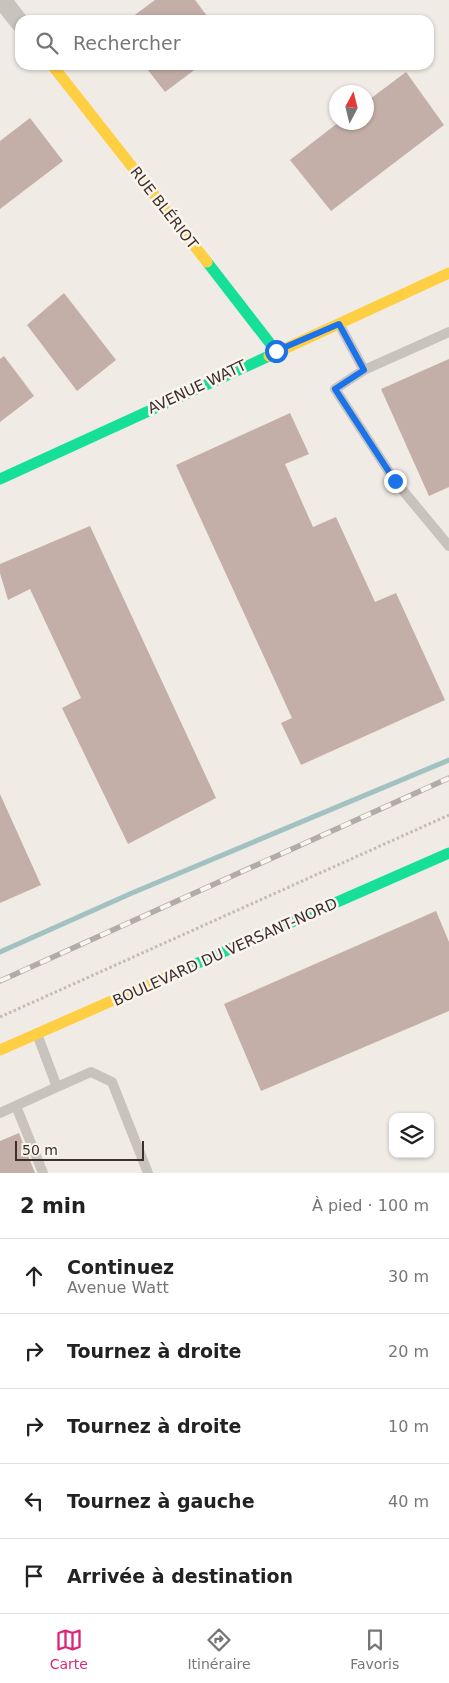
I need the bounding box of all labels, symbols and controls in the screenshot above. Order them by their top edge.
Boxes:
search box [15,15,434,70]
icon: search [33,29,61,57]
text: Rechercher [73,32,181,54]
north arrow [329,85,374,130]
street label: RUE BLÉRIOT [126,163,203,253]
route start [265,340,288,363]
street label: AVENUE WATT [145,356,250,418]
route end [384,470,407,493]
street label: BOULEVARD DU VERSANT-NORD [110,894,340,1010]
map controls [389,1113,434,1158]
button: layers [389,1113,434,1158]
scale bar [15,1138,144,1161]
text: 50 m [22,1142,58,1158]
text: 2 min [20,1194,86,1218]
text: À pied · 100 m [312,1196,429,1215]
text: Continuez [67,1256,174,1278]
icon: ahead [20,1262,48,1290]
text: 30 m [388,1267,429,1286]
text: Avenue Watt [67,1278,169,1297]
icon: right [20,1337,48,1365]
text: Tournez à droite [67,1340,241,1362]
text: 20 m [388,1342,429,1361]
icon: right [20,1412,48,1440]
text: Tournez à droite [67,1415,241,1437]
text: 10 m [388,1417,429,1436]
icon: left [20,1487,48,1515]
text: Tournez à gauche [67,1490,255,1512]
text: 40 m [388,1492,429,1511]
icon: arrive [20,1562,48,1590]
text: Arrivée à destination [67,1565,293,1587]
tab: Carte [50,1626,88,1672]
tab: Itinéraire [187,1626,251,1672]
tab: Favoris [350,1626,399,1672]

